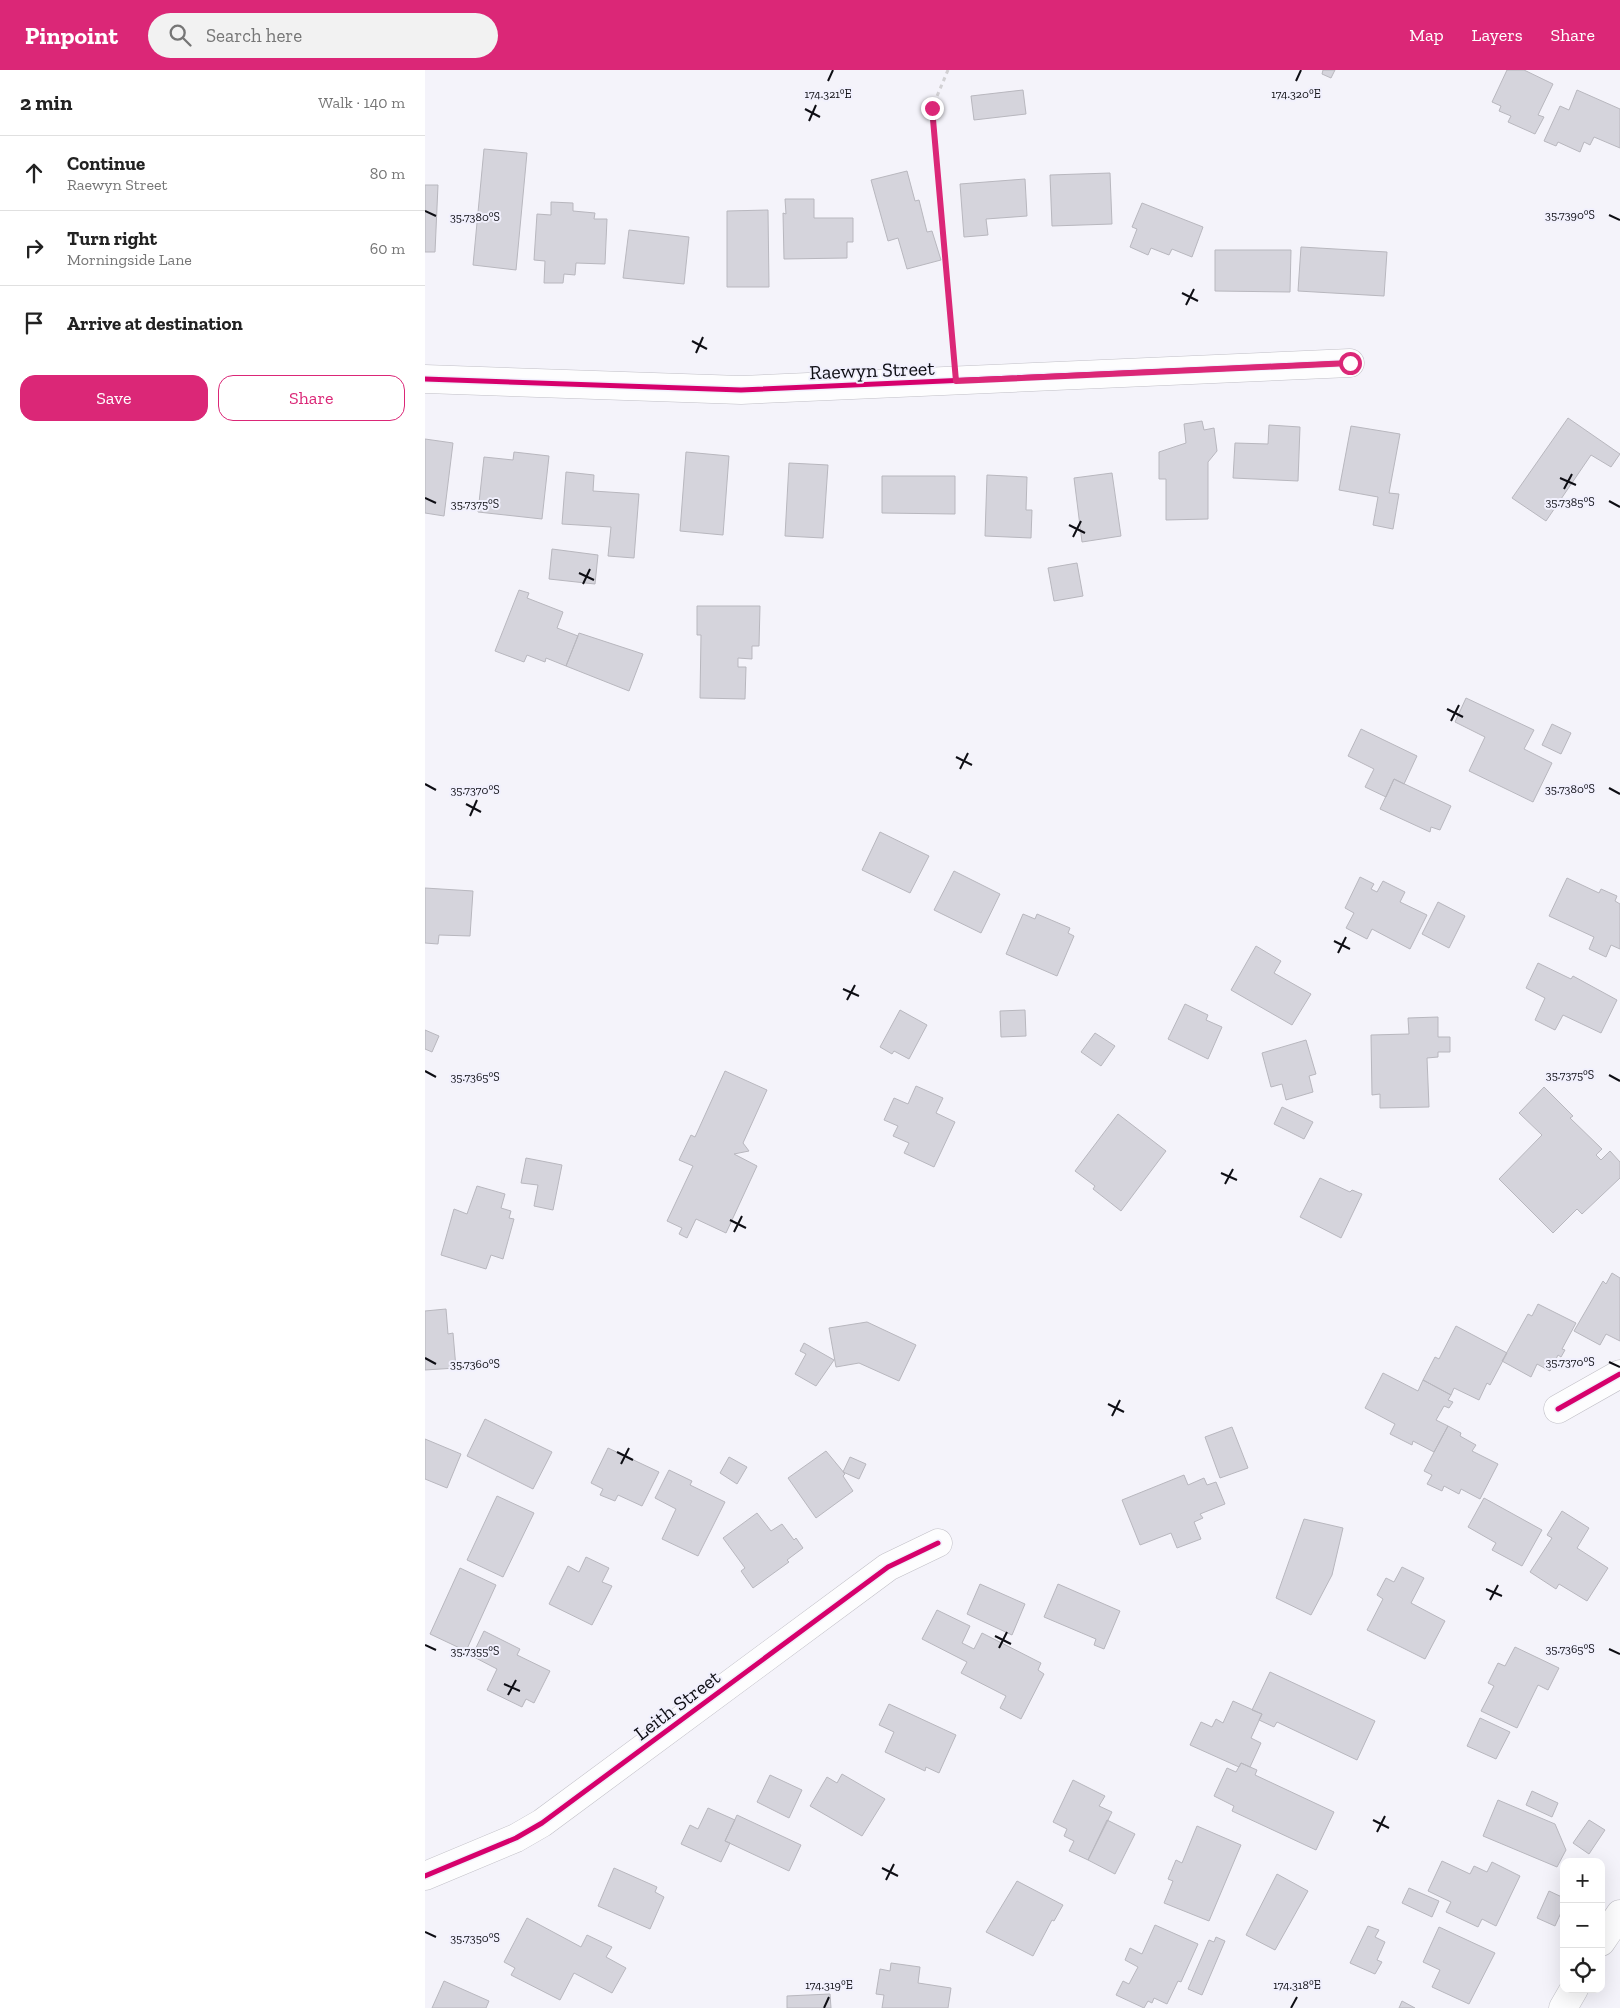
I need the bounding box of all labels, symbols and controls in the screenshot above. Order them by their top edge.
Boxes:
search box [148,13,498,58]
text: Pinpoint [25,21,118,50]
icon: search [166,21,194,49]
text: Search here [206,24,302,47]
text: Map [1409,24,1444,46]
text: Layers [1472,24,1523,46]
text: Share [1551,24,1595,46]
text: 174.321°E [804,87,852,101]
text: 174.320°E [1271,87,1321,101]
text: 2 min [20,90,72,115]
text: Walk · 140 m [318,93,405,112]
route end [921,97,944,120]
text: Continue [67,152,145,175]
icon: ahead [20,159,48,187]
text: 80 m [370,164,405,183]
text: Raewyn Street [67,175,167,194]
text: 35.7390°S [1545,208,1595,222]
text: 35.7380°S [450,210,500,224]
text: Turn right [67,227,157,250]
icon: right [20,234,48,262]
text: 60 m [370,239,405,258]
text: Morningside Lane [67,250,192,269]
icon: arrive [20,309,48,337]
text: Arrive at destination [67,312,243,335]
route start [1339,352,1362,375]
street label: Raewyn Street [809,356,936,384]
button: Save [20,375,208,421]
button: Share [218,375,405,421]
text: 35.7385°S [1545,495,1595,509]
text: 35.7375°S [451,497,499,511]
text: 35.7380°S [1545,782,1595,796]
text: 35.7370°S [450,783,500,797]
text: 35.7375°S [1546,1068,1594,1082]
text: 35.7365°S [450,1070,500,1084]
text: 35.7370°S [1545,1355,1595,1369]
text: 35.7360°S [450,1357,500,1371]
text: 35.7365°S [1545,1642,1595,1656]
text: 35.7355°S [451,1644,499,1658]
street label: Leith Street [629,1665,725,1745]
map controls [1560,1858,1605,1993]
button: + [1560,1858,1605,1903]
button: − [1560,1903,1605,1948]
text: 35.7350°S [450,1931,500,1945]
button: locate [1560,1948,1605,1993]
text: 174.319°E [805,1978,853,1992]
text: 174.318°E [1273,1978,1321,1992]

